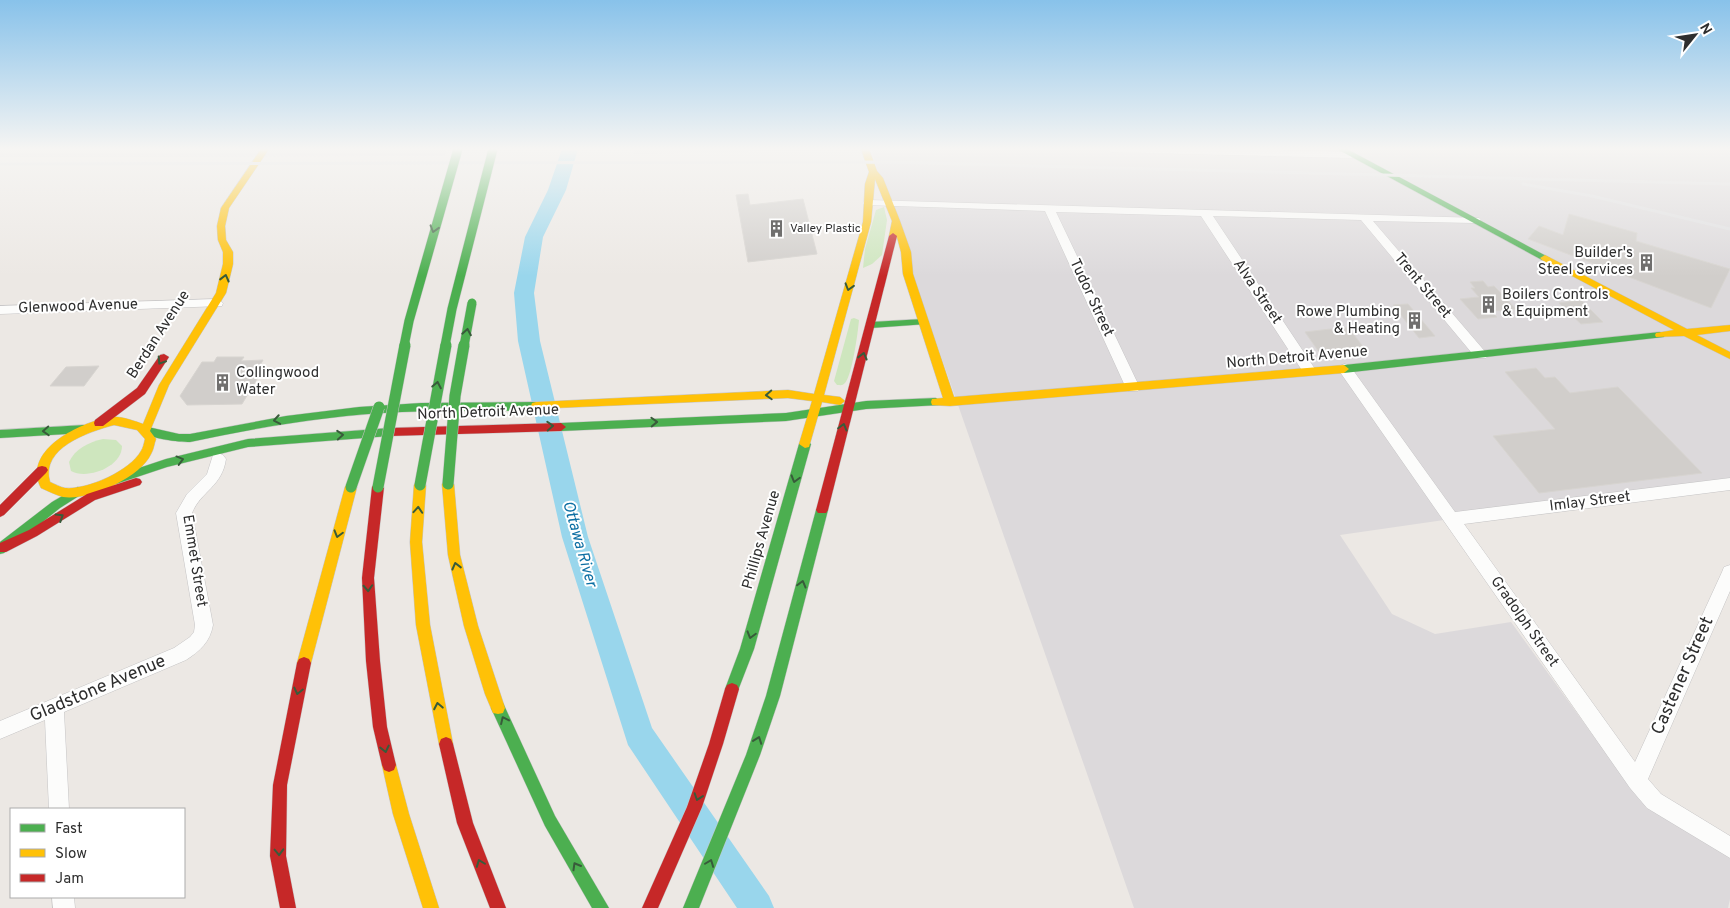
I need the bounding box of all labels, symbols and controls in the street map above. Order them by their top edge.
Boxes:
north arrow [1670,10,1720,60]
text: N [1695,21,1715,38]
building icon: Valley Plastic [766,219,786,239]
place label: Valley Plastic [790,221,861,237]
one-way arrow [430,225,440,233]
place label: Builder's Steel Services [1538,244,1633,280]
street label: Trent Street [1389,249,1455,323]
building icon: Builder's Steel Services [1637,252,1657,272]
street label: Tudor Street [1065,256,1117,340]
street label: Alva Street [1228,256,1286,328]
one-way arrow [219,274,230,283]
one-way arrow [844,282,854,290]
place label: Boilers Controls & Equipment [1502,286,1609,322]
street label: Berdan Avenue [123,287,195,383]
building icon: Boilers Controls & Equipment [1478,294,1498,314]
street label: Glenwood Avenue [18,295,138,319]
place label: Rowe Plumbing & Heating [1296,303,1400,339]
building icon: Rowe Plumbing & Heating [1404,311,1424,331]
one-way arrow [461,328,471,336]
street label: North Detroit Avenue [1226,342,1368,374]
one-way arrow [857,351,868,360]
one-way arrow [158,355,168,364]
place label: Collingwood Water [236,364,319,400]
building icon: Collingwood Water [212,372,232,392]
one-way arrow [431,381,442,389]
one-way arrow [765,390,773,401]
street label: North Detroit Avenue [417,401,559,425]
one-way arrow [272,414,281,424]
one-way arrow [650,417,658,427]
one-way arrow [546,421,554,432]
one-way arrow [837,423,847,431]
one-way arrow [41,425,49,436]
one-way arrow [336,430,344,441]
one-way arrow [175,455,183,465]
one-way arrow [790,474,801,483]
street label: Phillips Avenue [739,488,785,592]
street label: Imlay Street [1548,488,1632,516]
water label: Ottawa River [557,499,601,591]
one-way arrow [413,506,424,514]
one-way arrow [54,513,63,523]
street label: Emmet Street [177,514,211,608]
one-way arrow [334,530,344,538]
one-way arrow [451,561,462,570]
street label: Gradolph Street [1486,573,1562,671]
one-way arrow [796,581,806,589]
one-way arrow [363,584,374,592]
street label: Castener Street [1647,613,1719,739]
one-way arrow [746,631,757,640]
street label: Gladstone Avenue [27,650,169,728]
one-way arrow [293,687,304,696]
one-way arrow [433,702,443,711]
one-way arrow [500,717,510,726]
one-way arrow [752,737,762,745]
one-way arrow [379,744,390,753]
one-way arrow [694,793,704,801]
legend [10,808,185,898]
text: Fast [55,820,83,839]
text: Slow [55,845,87,864]
one-way arrow [273,848,284,856]
one-way arrow [476,859,486,867]
one-way arrow [704,859,714,868]
one-way arrow [573,862,583,871]
text: Jam [55,870,84,889]

